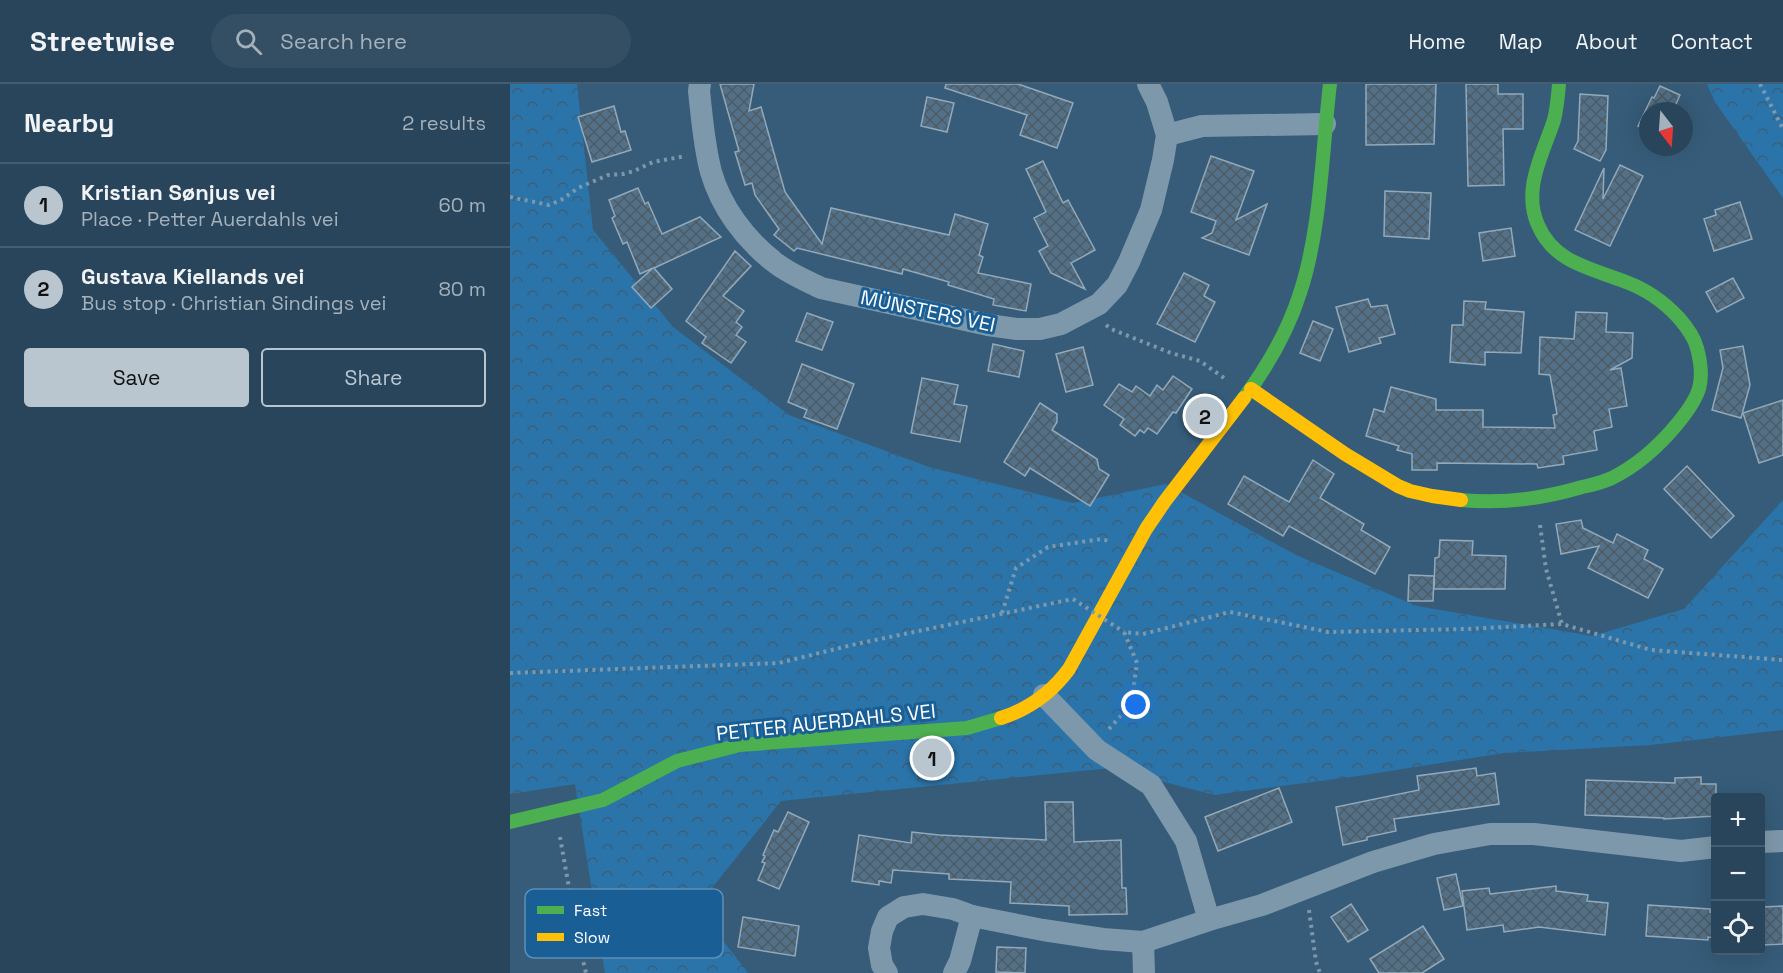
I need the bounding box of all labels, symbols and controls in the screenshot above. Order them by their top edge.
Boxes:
search box [211,14,631,68]
text: Streetwise [30,23,175,59]
icon: search [232,25,265,58]
text: Search here [280,27,407,55]
text: Home [1408,28,1466,55]
text: Map [1499,28,1543,55]
text: About [1576,28,1638,55]
text: Contact [1671,28,1753,55]
north arrow [1639,102,1693,156]
text: Nearby [24,106,114,140]
text: 2 results [402,110,486,136]
text: Kristian Sønjus vei [81,178,276,206]
text: 1 [39,192,48,218]
text: 60 m [439,192,486,218]
text: Place · Petter Auerdahls vei [81,206,339,232]
text: Gustava Kiellands vei [81,262,304,290]
text: 2 [38,276,49,302]
text: 80 m [438,276,486,302]
street label: MÜNSTERS VEI [858,284,998,338]
text: Bus stop · Christian Sindings vei [81,290,386,316]
button: Save [24,348,249,407]
button: Share [261,348,486,407]
pin: 2 [1186,394,1224,438]
your location [1121,690,1150,719]
street label: PETTER AUERDAHLS VEI [715,698,937,746]
pin: 1 [912,736,952,780]
map controls [1711,793,1765,955]
button: + [1711,793,1765,847]
button: − [1711,847,1765,901]
legend [525,889,723,958]
text: Fast [574,900,607,921]
button: locate [1711,901,1765,955]
text: Slow [574,927,610,948]

